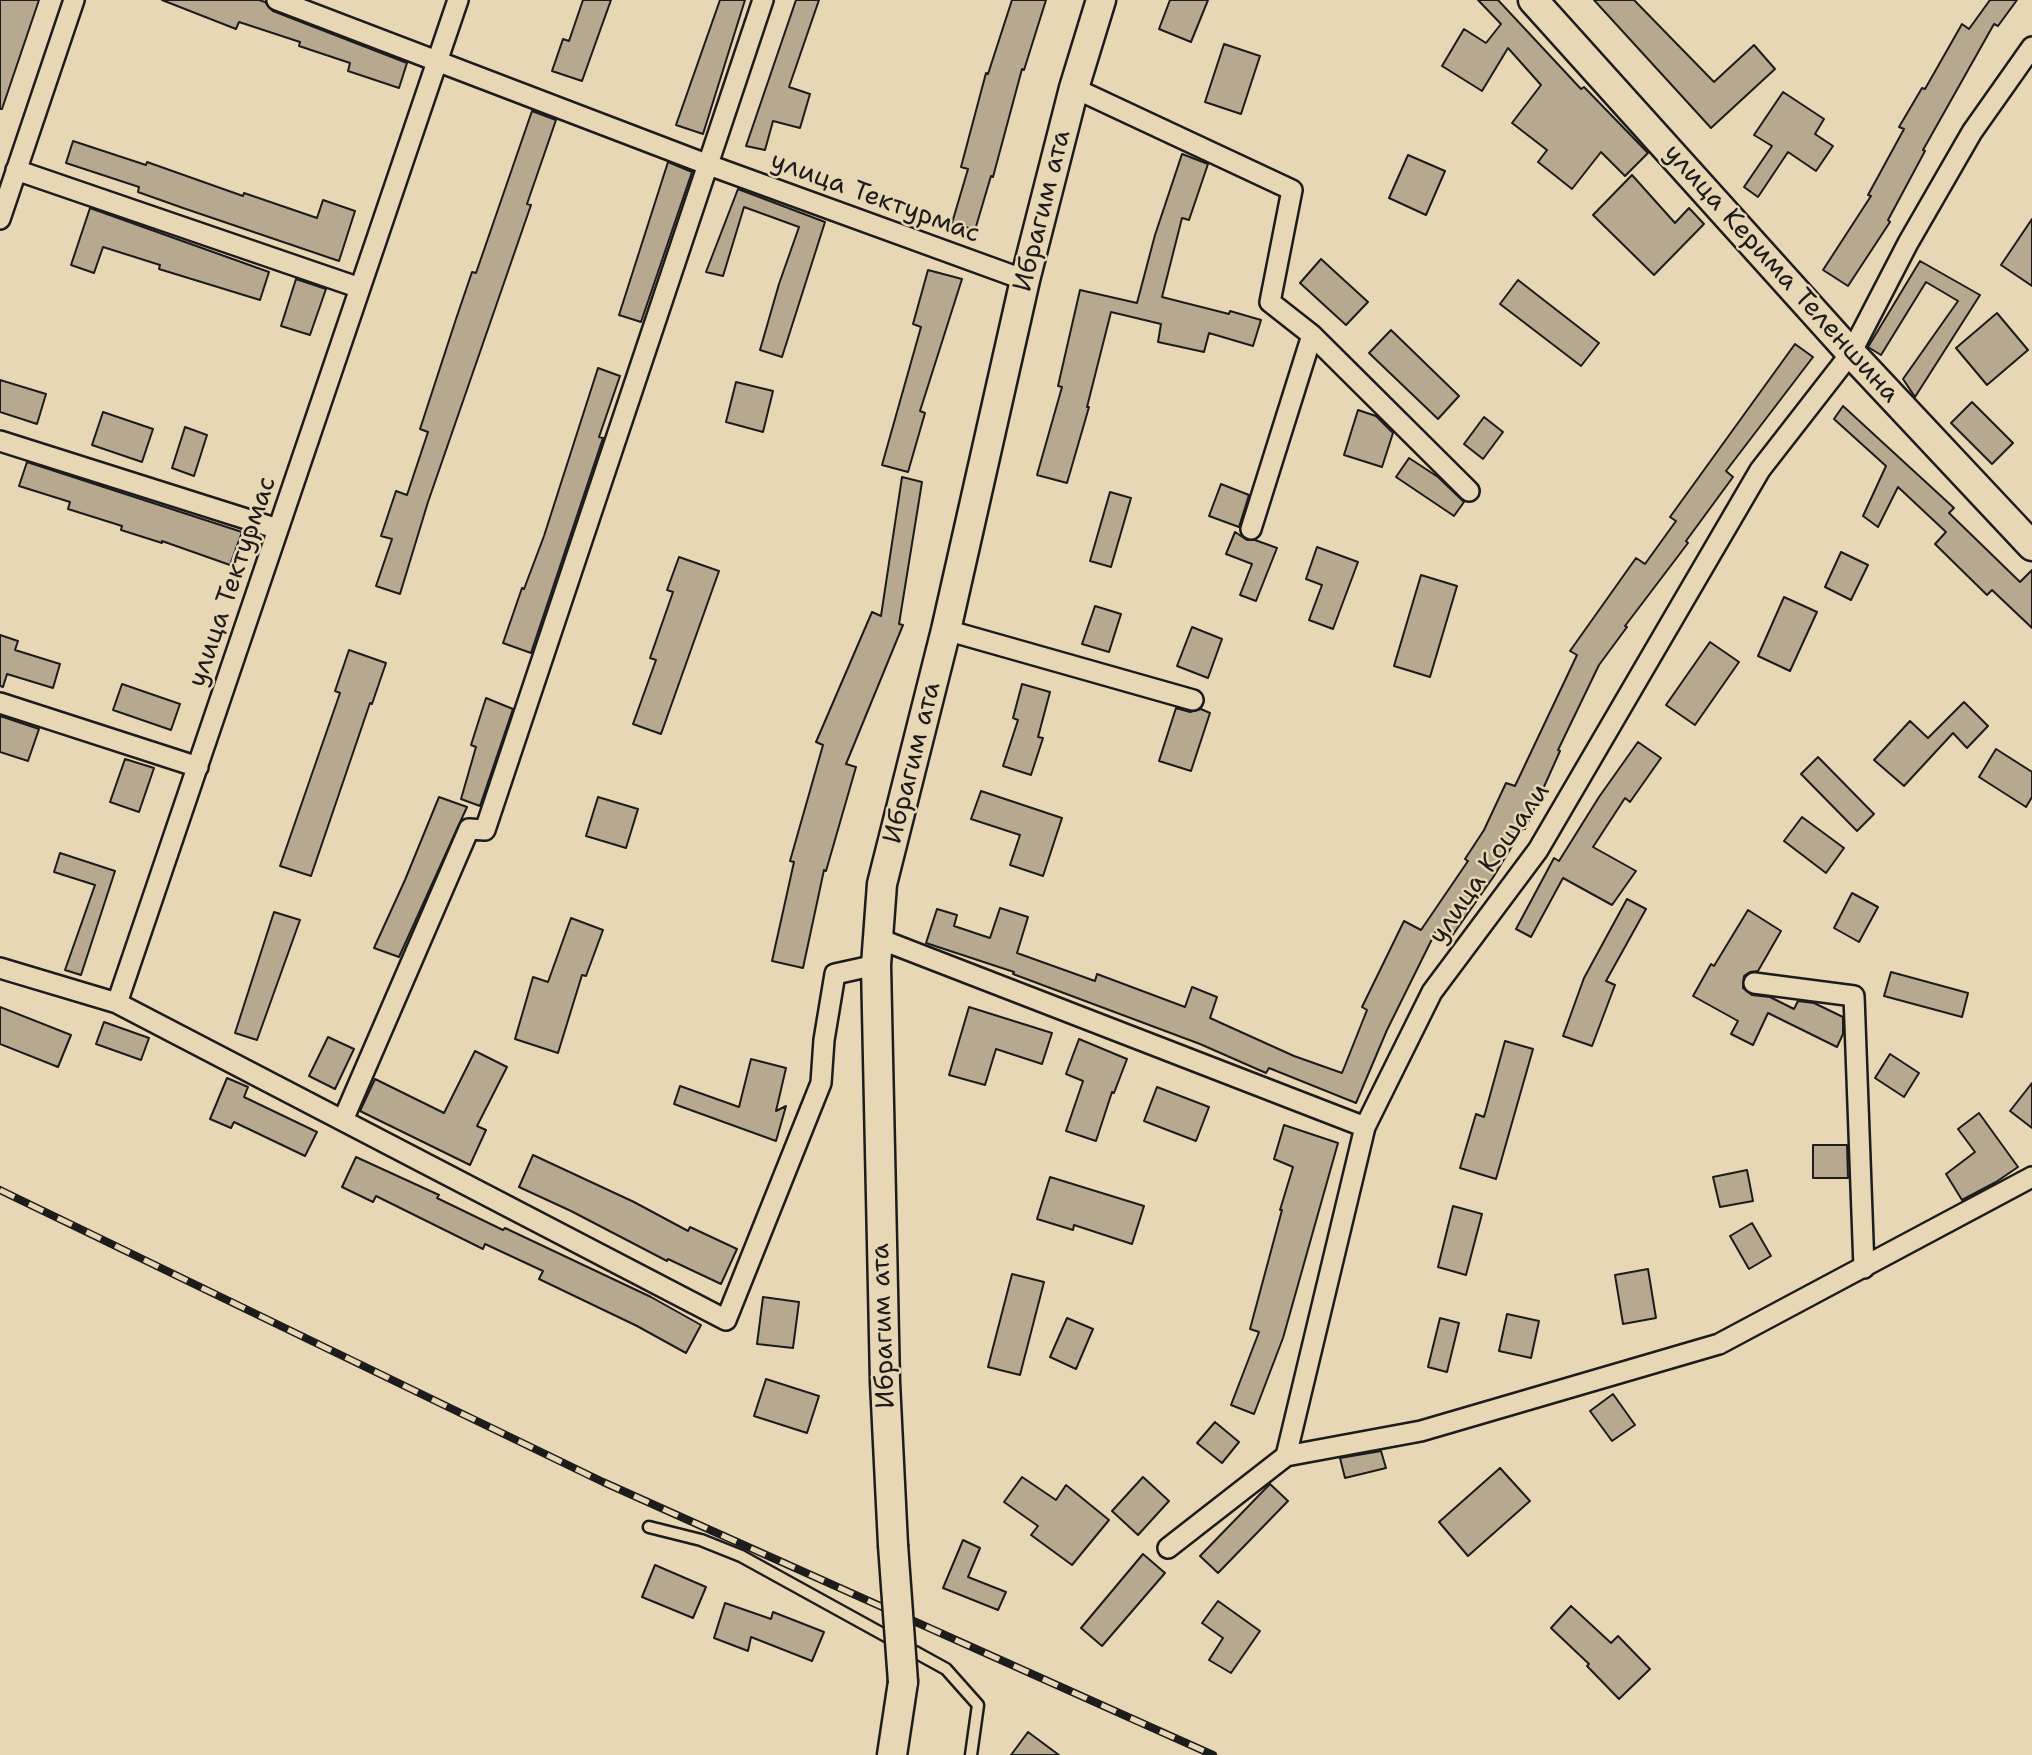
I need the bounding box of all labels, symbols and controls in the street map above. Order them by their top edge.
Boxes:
street label: Ибрагим ата [1008,127,1078,295]
street label: улица Керима Теленшина [1657,138,1905,410]
street label: улица Тектурмас [766,146,984,250]
street label: улица Тектурмас [182,473,284,691]
street label: Ибрагим ата [878,679,948,847]
street label: улица Кошали [1423,778,1557,950]
street label: Ибрагим ата [866,1243,902,1409]

